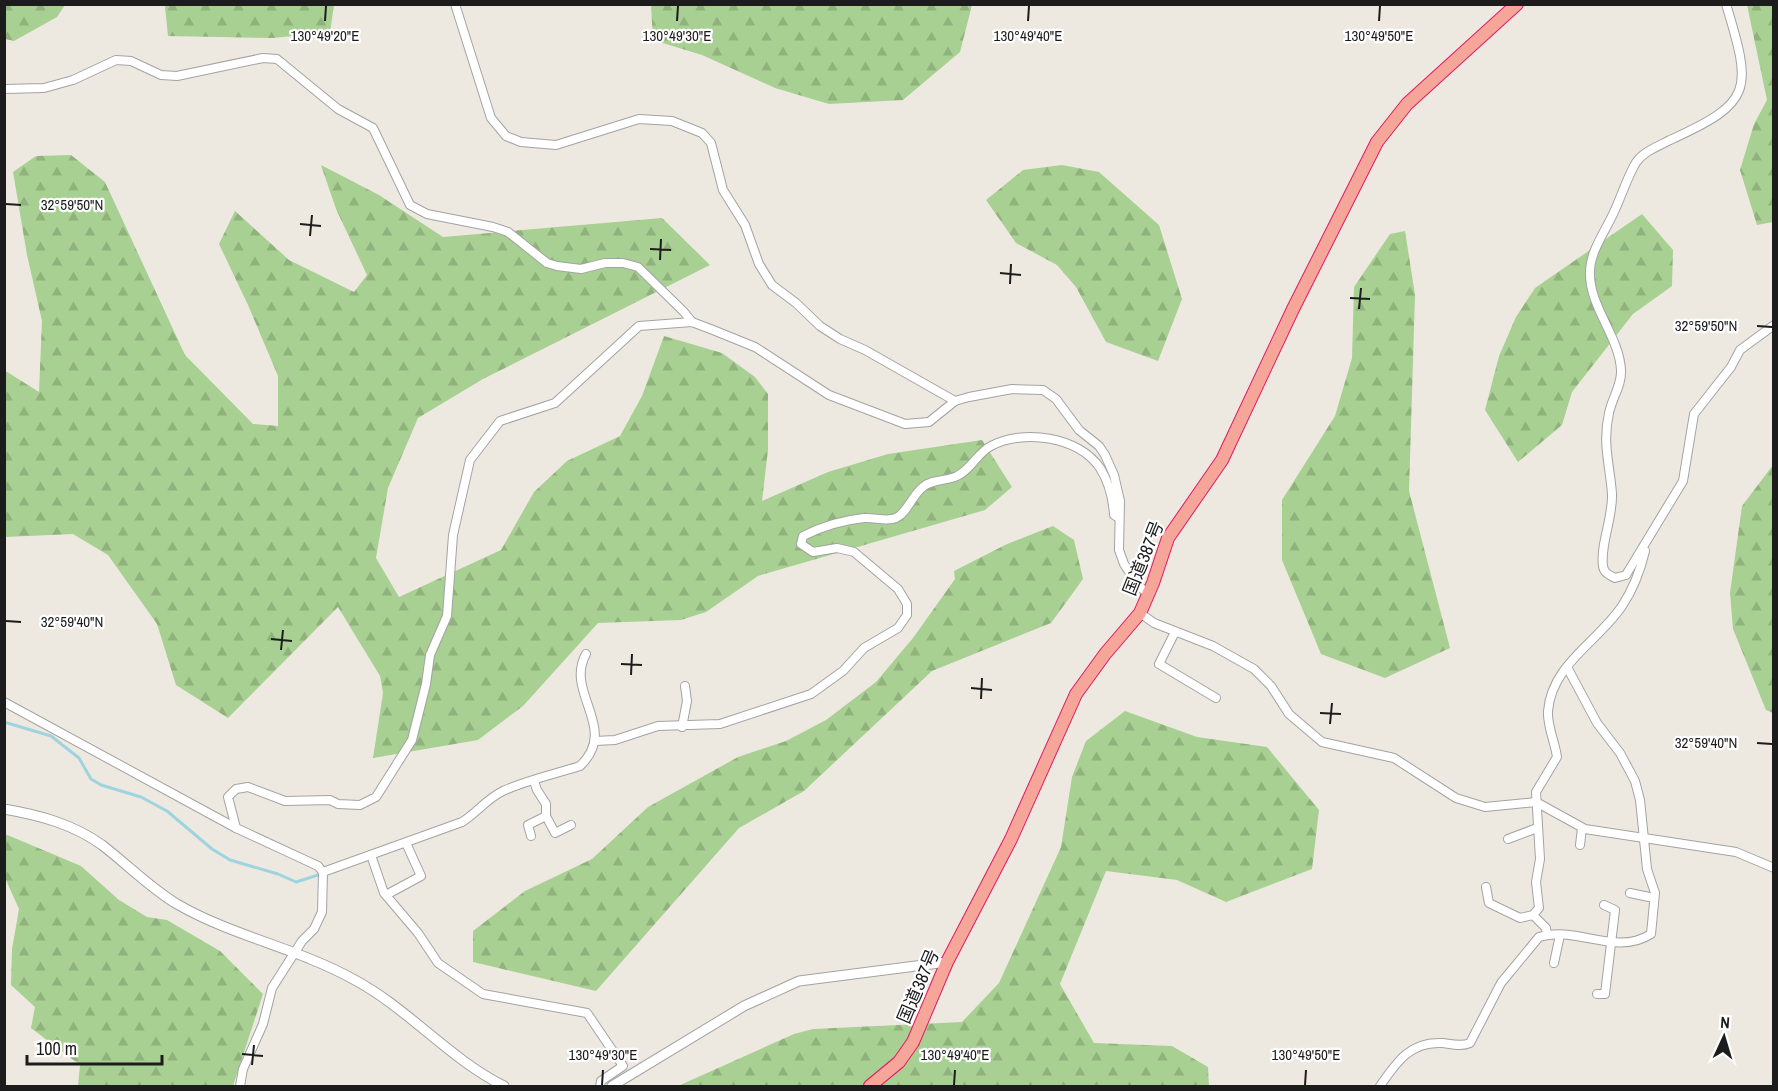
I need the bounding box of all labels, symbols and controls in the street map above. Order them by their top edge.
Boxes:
text: 130°49'20"E [291,25,359,46]
text: 130°49'30"E [643,25,711,46]
text: 130°49'40"E [994,25,1062,46]
text: 130°49'50"E [1345,25,1413,46]
text: 32°59'50"N [41,194,103,215]
text: 32°59'50"N [1675,315,1737,336]
street label: 国道387号 [1117,517,1169,599]
text: 32°59'40"N [41,611,103,632]
text: 32°59'40"N [1675,732,1737,753]
street label: 国道387号 [891,945,945,1027]
north arrow [1694,1007,1754,1067]
text: N [1720,1011,1731,1033]
scale bar [27,1028,162,1066]
text: 100 m [36,1036,77,1061]
text: 130°49'30"E [569,1044,637,1065]
text: 130°49'40"E [921,1044,989,1065]
text: 130°49'50"E [1272,1044,1340,1065]

